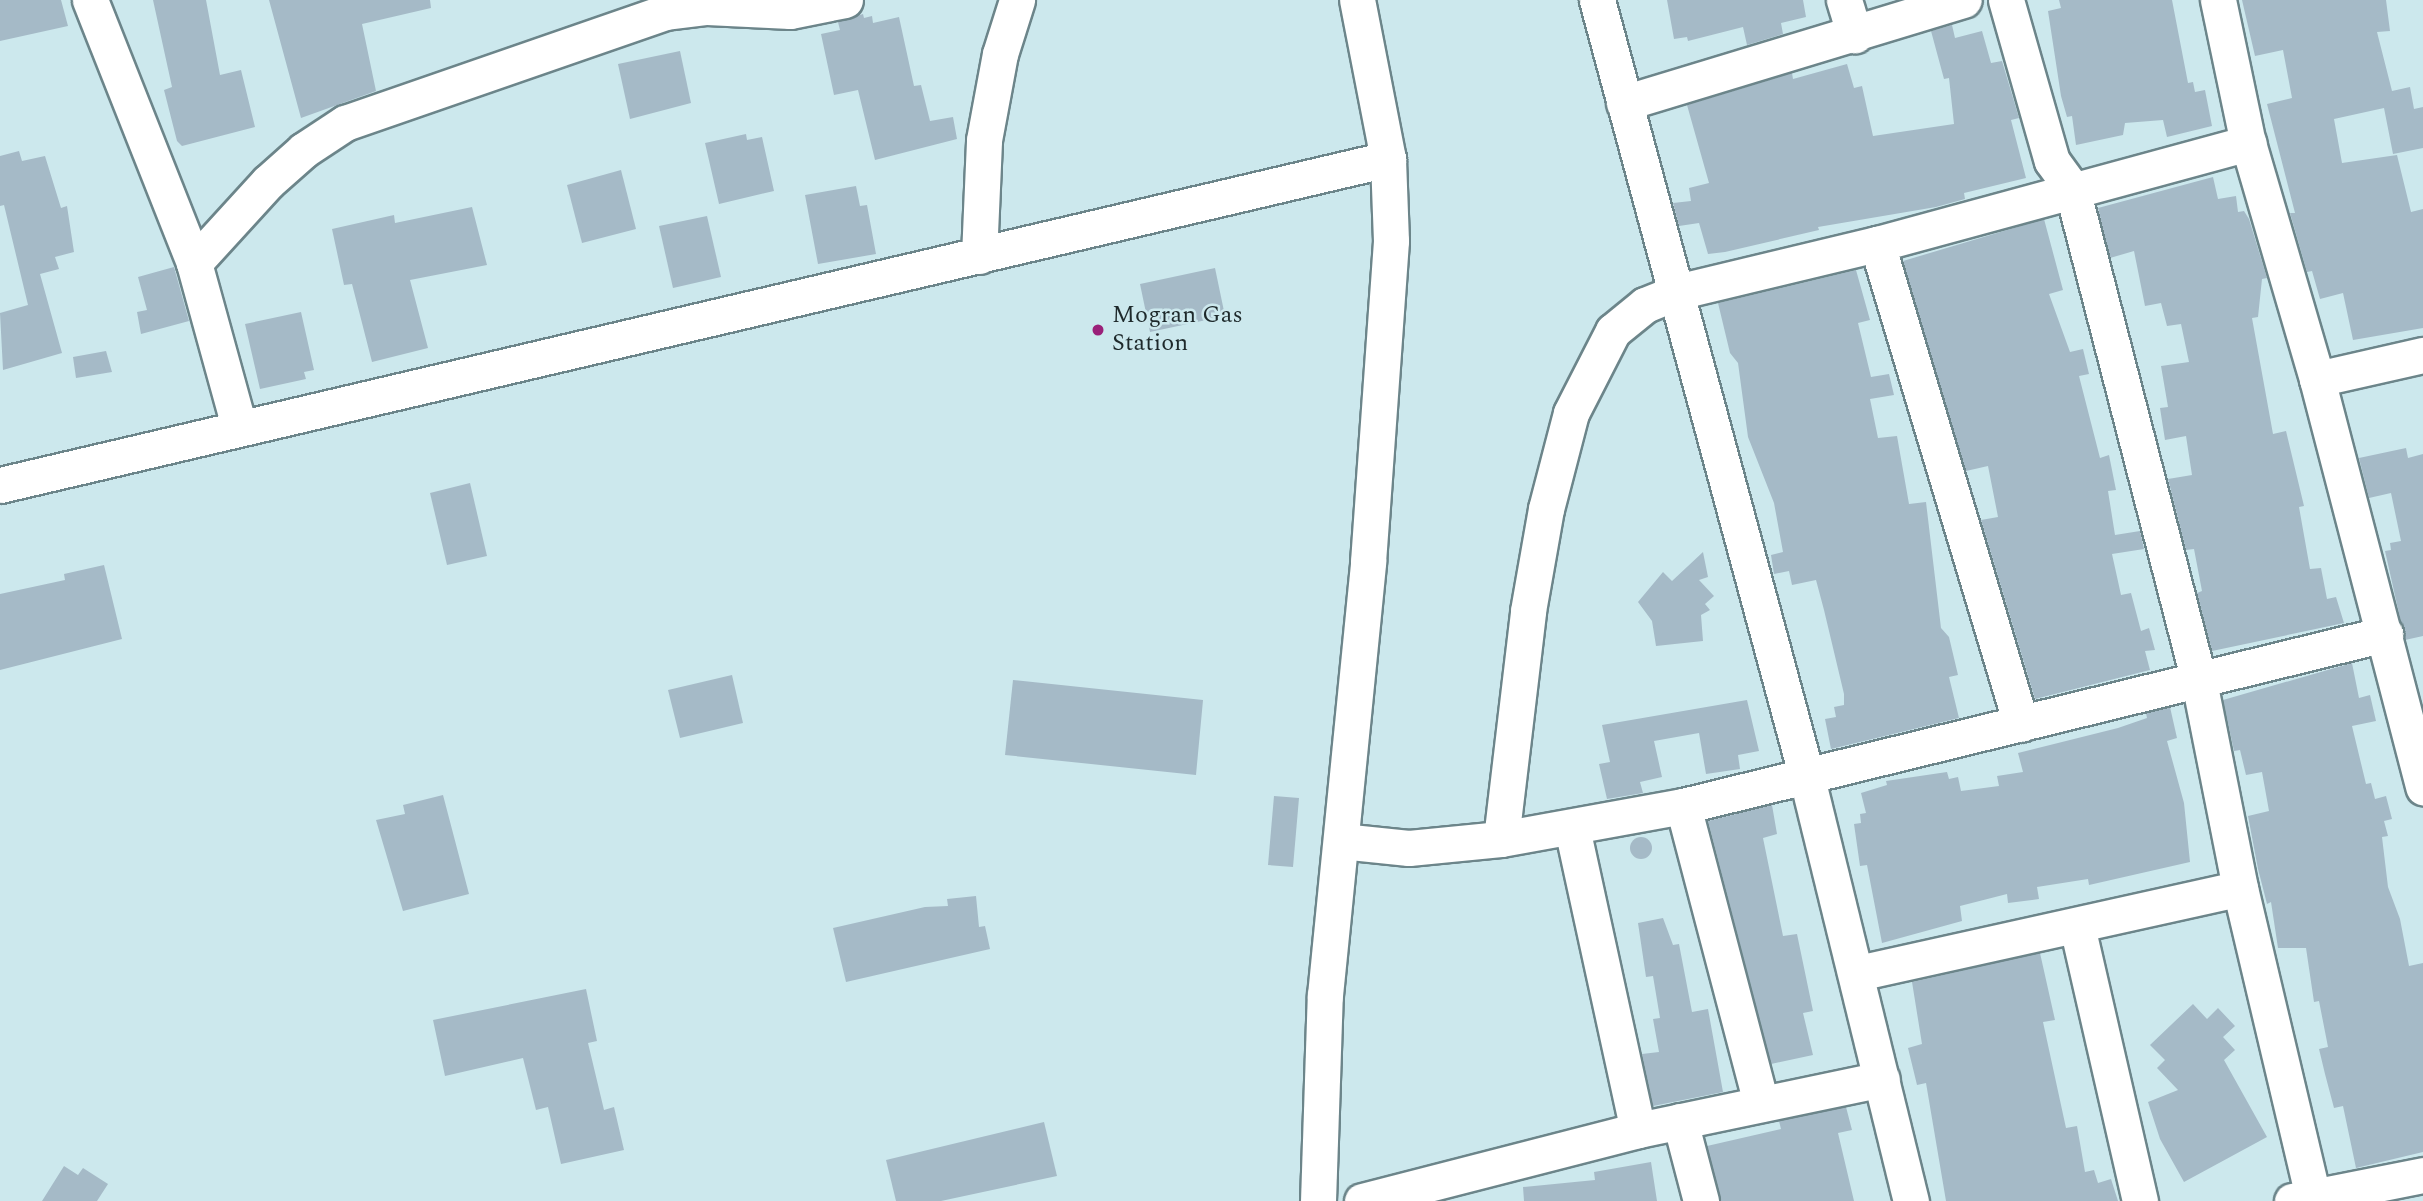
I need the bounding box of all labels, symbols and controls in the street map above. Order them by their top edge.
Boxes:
place label: Mogran Gas Station [1112,302,1243,358]
marker: Mogran Gas Station [1090,322,1106,338]

